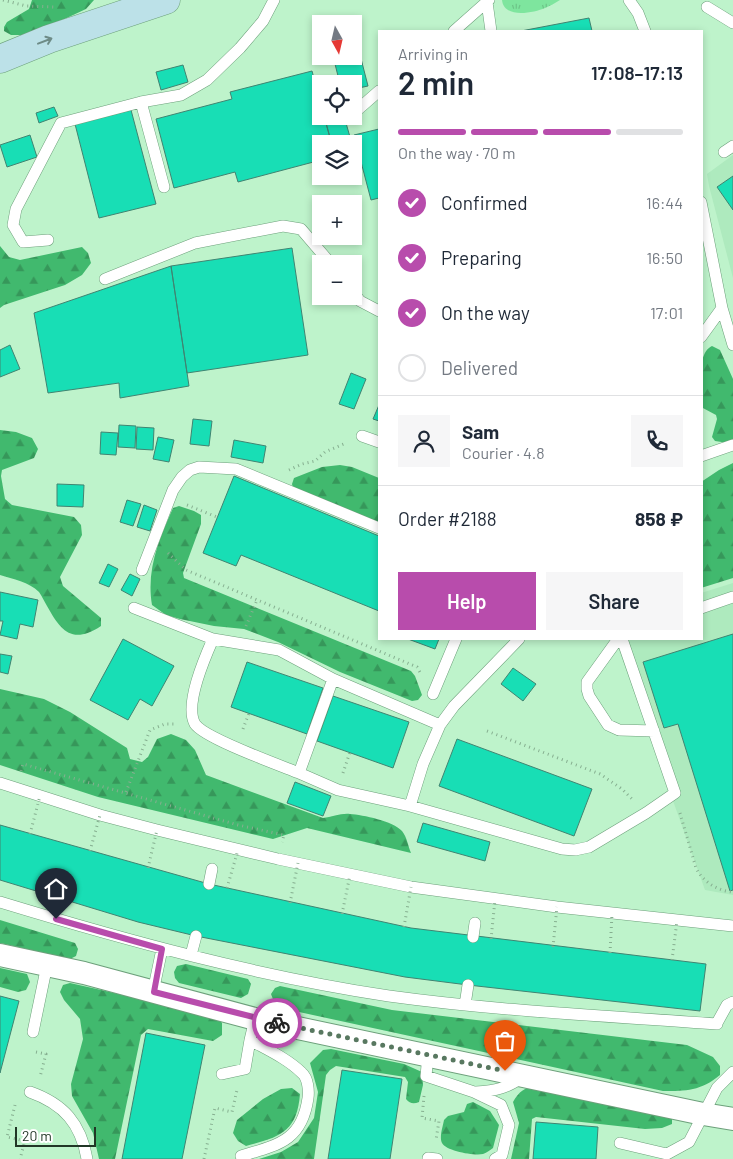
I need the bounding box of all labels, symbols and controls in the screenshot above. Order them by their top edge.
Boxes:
north arrow [312,15,362,65]
map controls [312,15,362,305]
one-way arrow [37,36,52,45]
text: Arriving in [398,44,468,63]
text: 17:08–17:13 [591,61,683,84]
text: 2 min [398,63,474,101]
button: locate [312,75,362,125]
button: layers [312,135,362,185]
text: On the way · 70 m [398,143,515,162]
icon: check [398,189,426,217]
text: Confirmed [441,191,528,214]
text: 16:44 [646,193,683,212]
button: + [312,195,362,245]
icon: check [398,244,426,272]
text: Preparing [441,246,522,269]
text: 16:50 [646,248,683,267]
button: − [312,255,362,305]
icon: check [398,299,426,327]
text: On the way [441,301,530,324]
text: 17:01 [650,303,683,322]
text: Delivered [441,356,518,379]
button: person [398,415,450,467]
button: phone [631,415,683,467]
text: Sam [462,420,499,443]
text: Courier · 4.8 [462,443,545,462]
text: Order #2188 [398,507,497,530]
text: 858 ₽ [635,507,683,530]
button: Help [398,572,536,630]
button: Share [546,572,683,630]
pin [35,868,77,919]
icon: home [42,875,70,903]
courier [252,998,302,1048]
icon: bike [263,1009,291,1037]
pin [484,1020,526,1071]
icon: bag [491,1027,519,1055]
scale bar [15,1124,96,1147]
text: 20 m [22,1127,52,1144]

